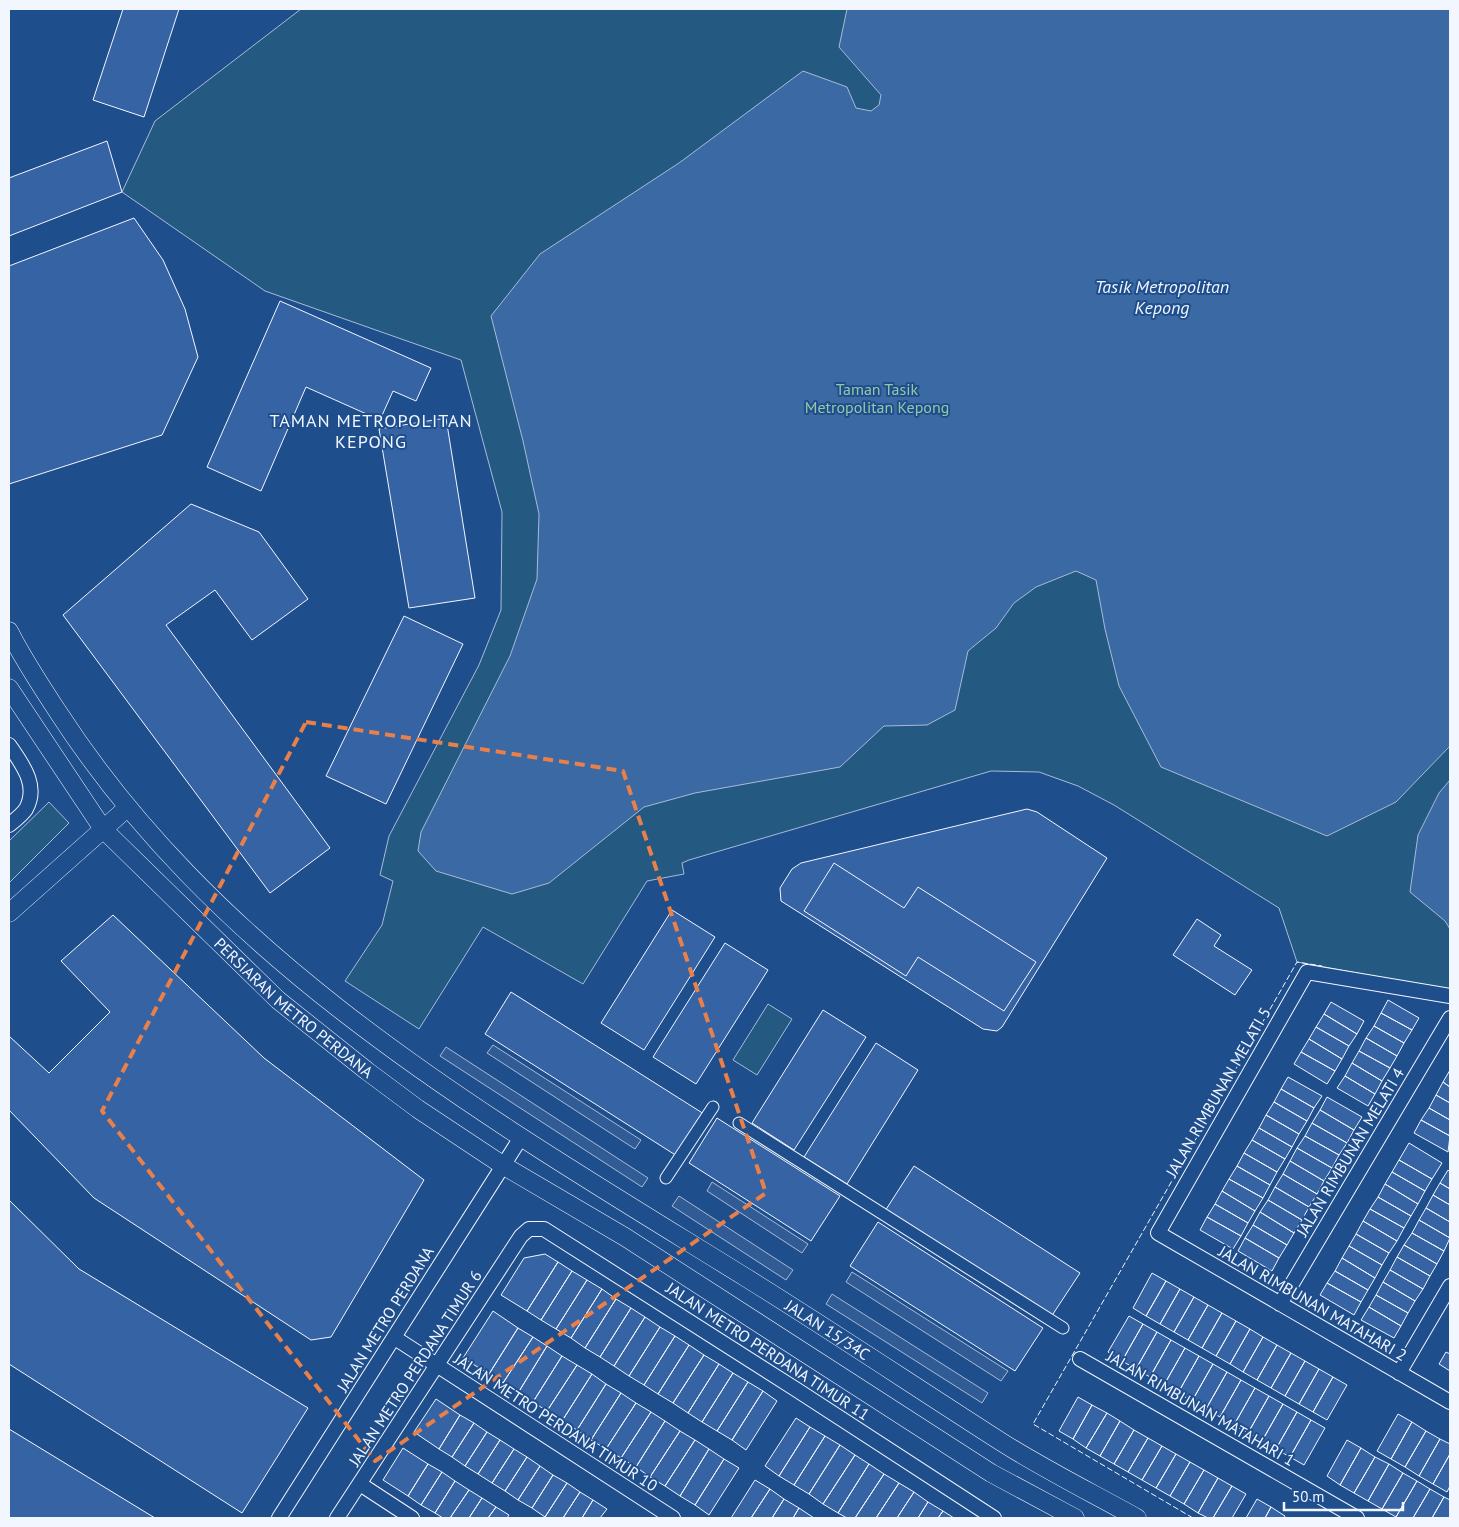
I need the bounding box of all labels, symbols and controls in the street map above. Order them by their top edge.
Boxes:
water label: Tasik Metropolitan Kepong [1095,275,1229,319]
park label: Taman Tasik Metropolitan Kepong [805,379,949,417]
district label: TAMAN METROPOLITAN KEPONG [269,409,473,453]
street label: PERSIARAN METRO PERDANA [210,933,377,1082]
street label: JALAN RIMBUNAN MELATI 5 [1161,1003,1275,1181]
street label: JALAN RIMBUNAN MELATI 4 [1291,1064,1408,1241]
street label: JALAN RIMBUNAN MATAHARI 2 [1214,1240,1411,1365]
street label: JALAN METRO PERDANA [332,1242,438,1396]
street label: JALAN METRO PERDANA TIMUR 6 [343,1266,486,1471]
street label: JALAN METRO PERDANA TIMUR 11 [662,1277,873,1424]
street label: JALAN 15/34C [781,1294,874,1364]
street label: JALAN RIMBUNAN MATAHARI 1 [1102,1345,1299,1470]
street label: JALAN METRO PERDANA TIMUR 10 [450,1348,662,1495]
scale bar [1284,1480,1403,1512]
text: 50 m [1292,1487,1325,1506]

